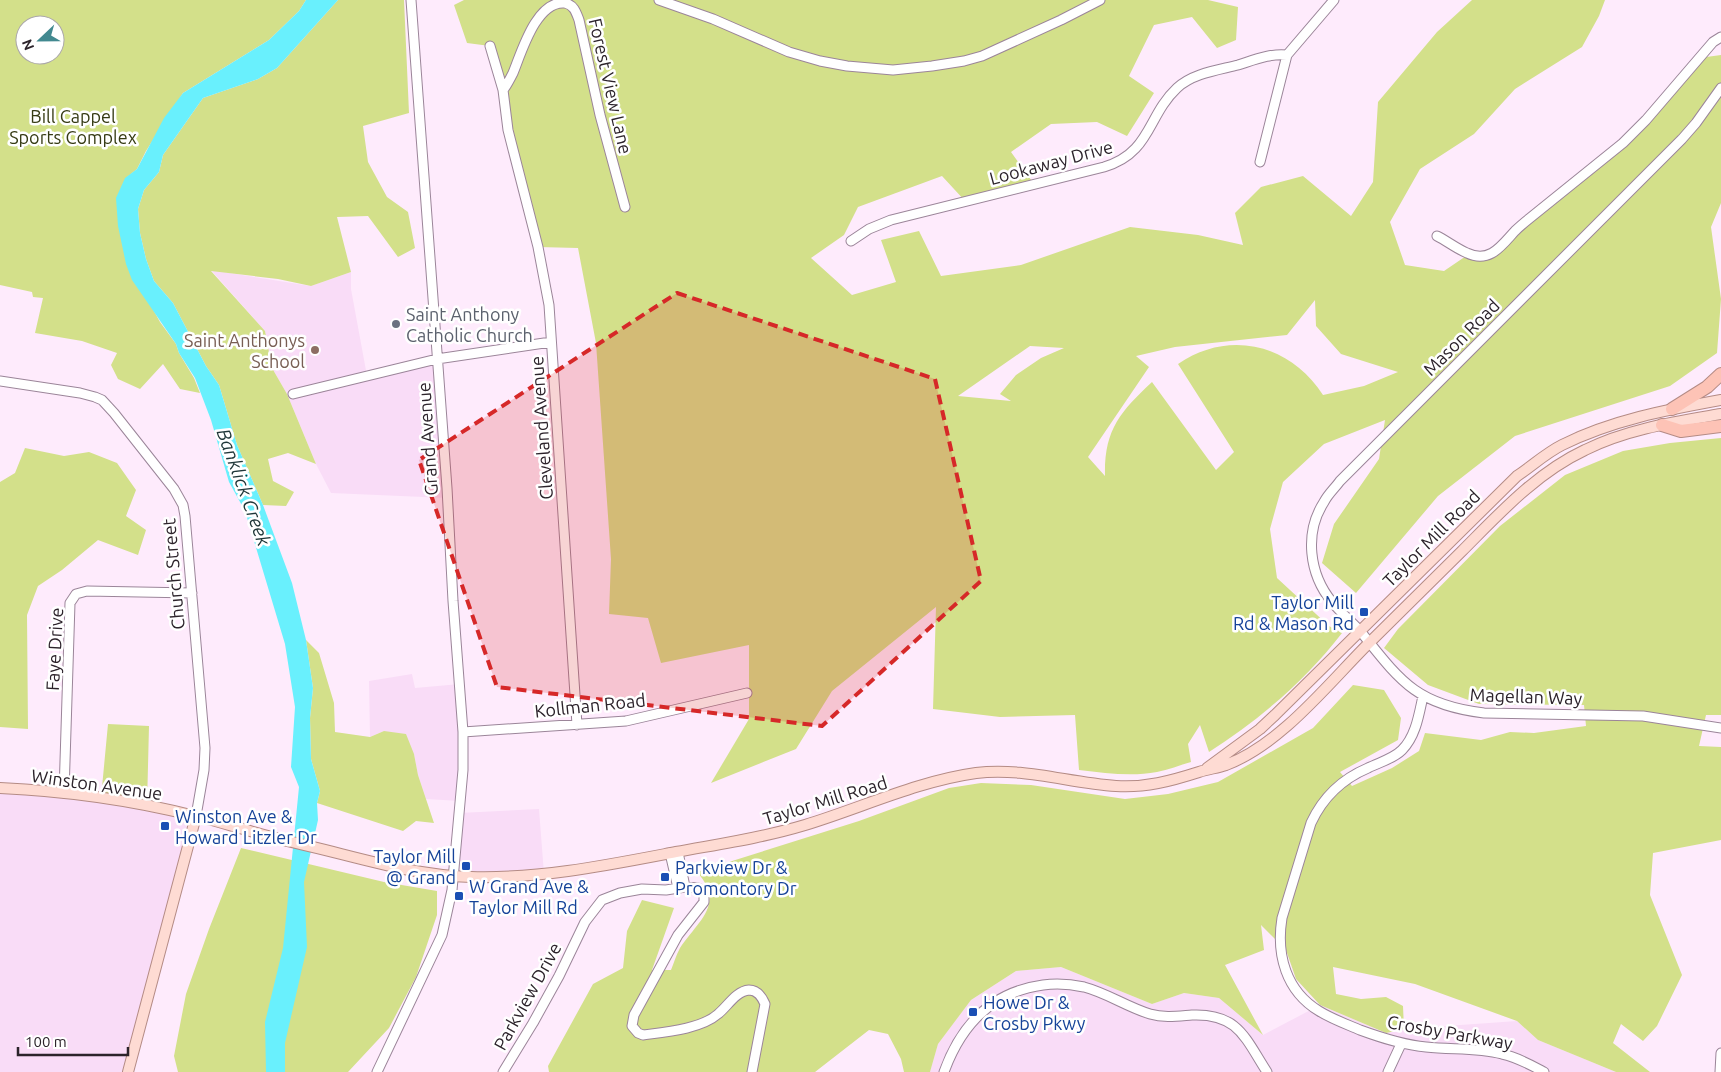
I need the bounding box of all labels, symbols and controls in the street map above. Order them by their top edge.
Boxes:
north arrow [15,15,65,65]
street label: Forest View Lane [586,16,636,156]
text: N [19,37,37,53]
park label: Bill Cappel Sports Complex [9,106,137,147]
street label: Lookaway Drive [987,136,1115,188]
street label: Mason Road [1419,295,1503,379]
place label: Saint Anthony Catholic Church [406,304,533,345]
marker: Saint Anthony Catholic Church [390,318,402,330]
place label: Saint Anthonys School [184,330,305,371]
marker: Saint Anthonys School [309,344,321,356]
street label: Cleveland Avenue [526,356,556,500]
street label: Grand Avenue [413,382,441,496]
water label: Banklick Creek [213,425,276,549]
street label: Taylor Mill Road [1379,486,1483,590]
street label: Church Street [158,518,188,630]
place label: Taylor Mill Rd & Mason Rd [1233,592,1354,633]
marker: Taylor Mill Rd & Mason Rd [1358,606,1370,618]
street label: Faye Drive [42,607,66,691]
street label: Magellan Way [1469,684,1583,708]
street label: Kollman Road [534,689,646,721]
street label: Winston Avenue [30,765,164,803]
street label: Taylor Mill Road [761,772,889,828]
place label: Winston Ave & Howard Litzler Dr [175,806,317,847]
marker: Winston Ave & Howard Litzler Dr [159,820,171,832]
place label: Taylor Mill @ Grand [373,846,456,887]
place label: Parkview Dr & Promontory Dr [675,857,797,898]
marker: Taylor Mill @ Grand [460,860,472,872]
marker: Parkview Dr & Promontory Dr [659,871,671,883]
place label: W Grand Ave & Taylor Mill Rd [469,876,589,917]
marker: W Grand Ave & Taylor Mill Rd [453,890,465,902]
street label: Parkview Drive [489,939,565,1053]
place label: Howe Dr & Crosby Pkwy [983,992,1086,1033]
marker: Howe Dr & Crosby Pkwy [967,1006,979,1018]
street label: Crosby Parkway [1386,1011,1515,1053]
scale bar [18,1024,128,1056]
text: 100 m [25,1033,67,1050]

